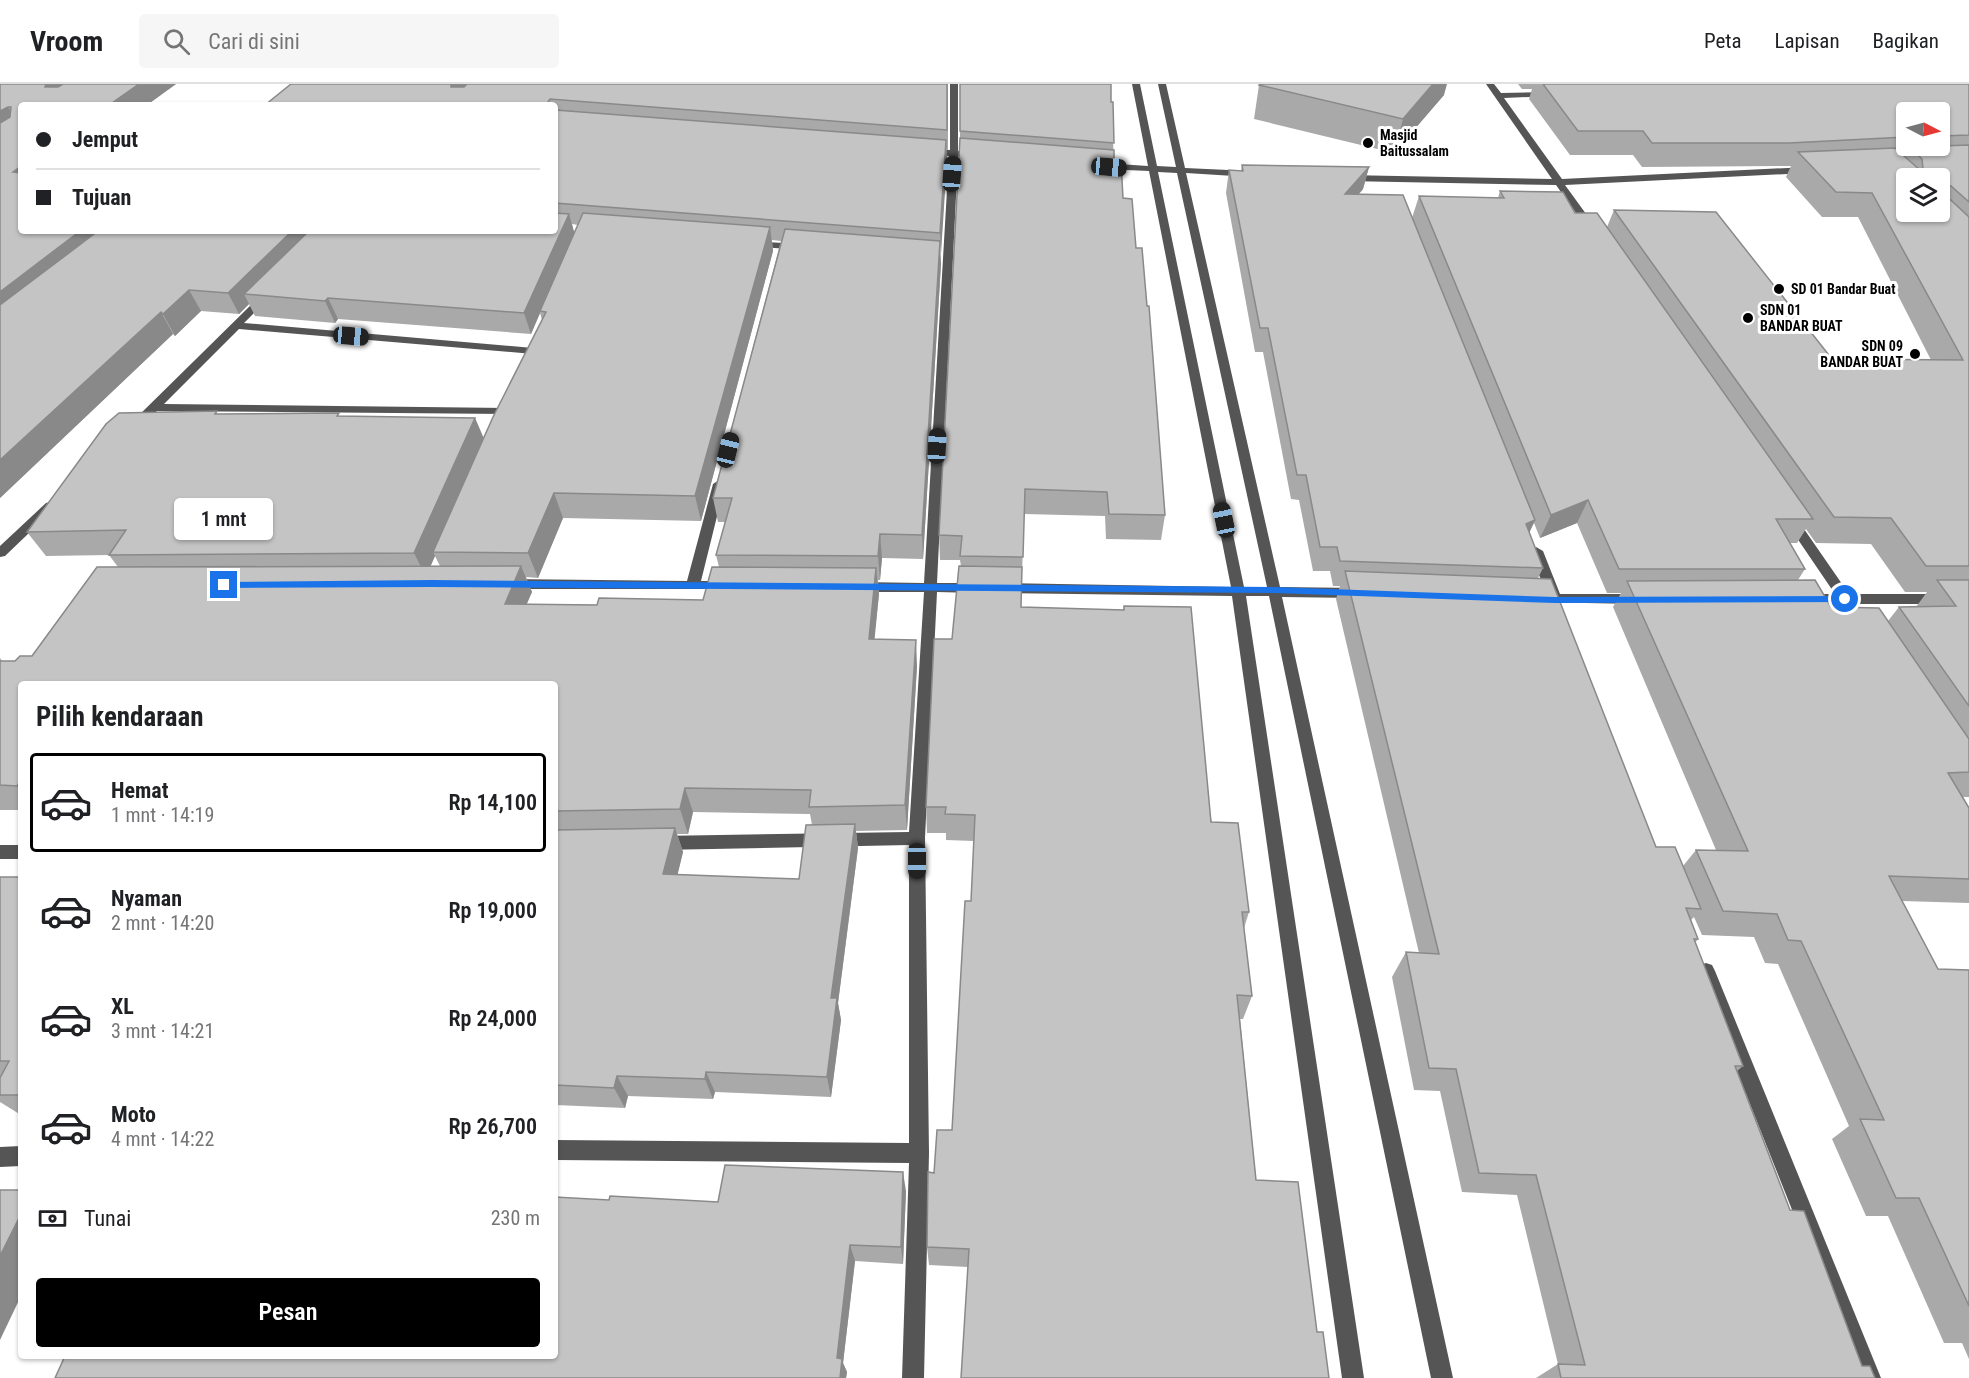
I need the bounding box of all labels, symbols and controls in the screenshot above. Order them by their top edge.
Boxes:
search box [139,14,559,68]
text: Vroom [30,25,103,58]
icon: search [160,25,193,58]
text: Cari di sini [208,29,300,54]
text: Peta [1704,29,1742,53]
text: Lapisan [1775,29,1840,53]
text: Bagikan [1873,29,1939,53]
north arrow [1896,102,1950,156]
map controls [1896,102,1950,222]
text: Jemput [72,127,138,152]
place label: Masjid Baitussalam [1380,127,1449,159]
marker: Masjid Baitussalam [1361,136,1375,150]
car [942,155,962,193]
car [1090,156,1128,178]
button: layers [1896,168,1950,222]
text: Tujuan [72,185,131,210]
place label: SD 01 Bandar Buat [1791,281,1895,297]
marker: SD 01 Bandar Buat [1772,282,1786,296]
place label: SDN 01 BANDAR BUAT [1760,302,1843,334]
marker: SDN 01 BANDAR BUAT [1741,311,1755,325]
car [332,325,370,347]
place label: SDN 09 BANDAR BUAT [1820,338,1903,370]
marker: SDN 09 BANDAR BUAT [1908,347,1922,361]
car [927,428,947,464]
car [715,430,741,470]
callout: 1 mnt [174,498,274,540]
car [1211,501,1237,539]
text: 1 mnt [201,507,246,531]
route end [210,571,237,598]
route start [1831,585,1858,612]
text: Pilih kendaraan [36,701,204,733]
icon: car [39,776,93,830]
text: Hemat [111,778,168,803]
text: Rp 14,100 [449,790,537,815]
text: 1 mnt · 14:19 [111,803,214,827]
car [908,843,926,879]
icon: car [39,884,93,938]
text: Nyaman [111,886,182,911]
text: Rp 19,000 [449,898,537,923]
text: 2 mnt · 14:20 [111,911,214,935]
icon: car [39,992,93,1046]
text: XL [111,994,134,1019]
text: Rp 24,000 [449,1006,537,1031]
text: 3 mnt · 14:21 [111,1019,214,1043]
icon: car [39,1100,93,1154]
text: Moto [111,1102,156,1127]
text: Rp 26,700 [449,1114,537,1139]
text: 4 mnt · 14:22 [111,1127,214,1151]
icon: cash [36,1202,69,1235]
text: Tunai [84,1206,131,1231]
text: 230 m [491,1206,540,1230]
button: Pesan [36,1278,540,1347]

